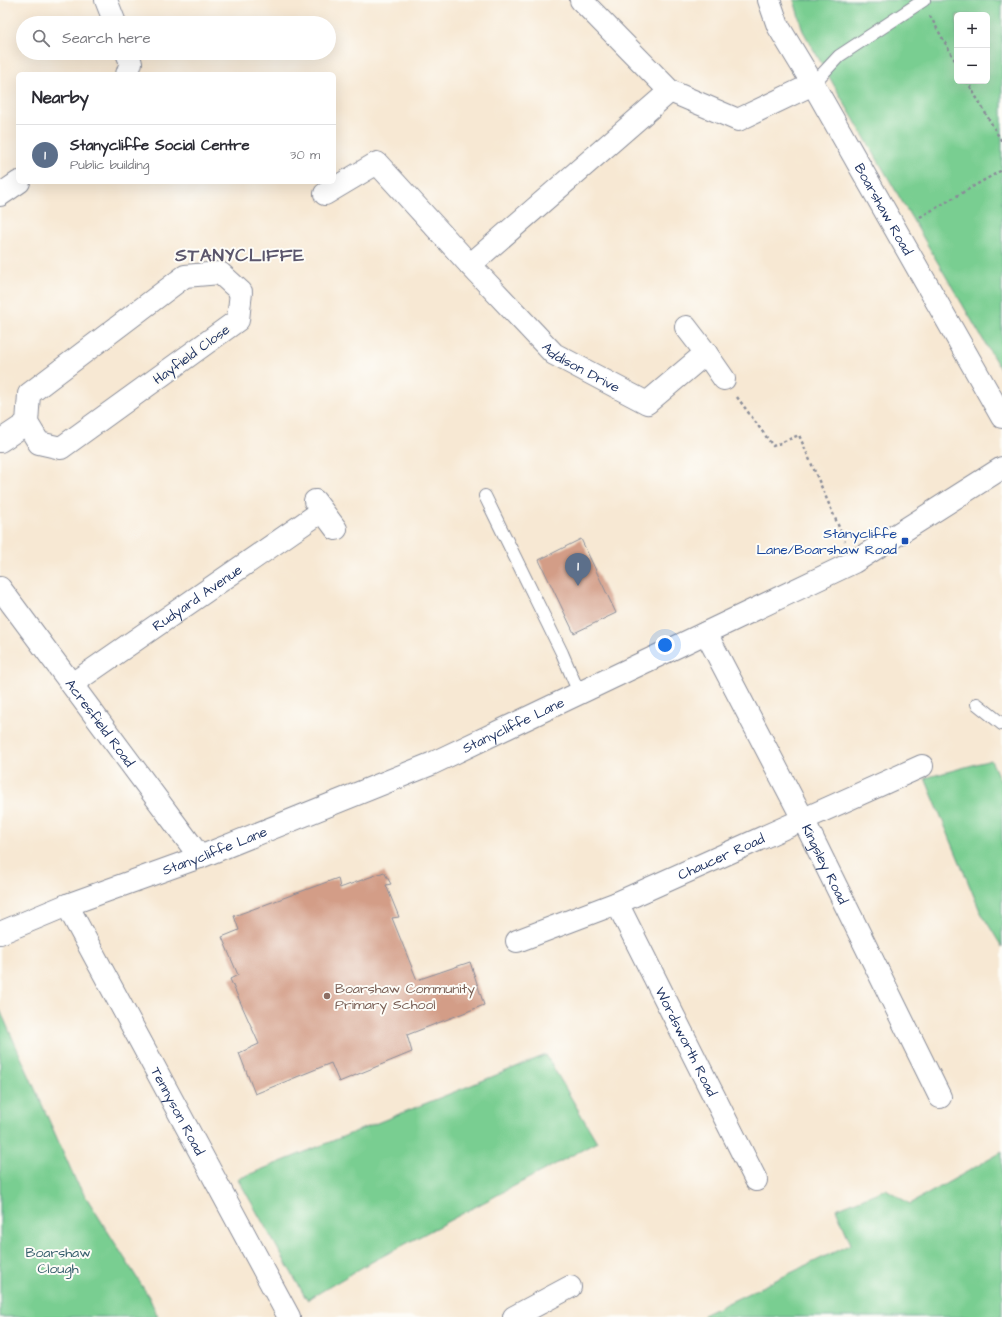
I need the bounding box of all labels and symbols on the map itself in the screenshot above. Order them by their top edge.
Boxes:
street label: Boarshaw Road [849,160,917,259]
district label: STANYCLIFFE [174,243,305,268]
street label: Hayfield Close [149,320,235,390]
street label: Addison Drive [537,338,624,398]
place label: Stanycliffe Lane/Boarshaw Road [756,524,897,560]
marker: Stanycliffe Lane/Boarshaw Road [900,536,910,546]
pin: 1 [565,553,591,586]
street label: Rudyard Avenue [149,560,247,636]
your location [655,635,675,655]
street label: Acresfield Road [60,675,139,772]
street label: Stanycliffe Lane [459,693,568,759]
street label: Kingsley Road [796,821,853,908]
street label: Stanycliffe Lane [160,822,271,881]
street label: Chaucer Road [675,829,768,885]
place label: Boarshaw Community Primary School [335,979,475,1015]
street label: Wordsworth Road [650,984,722,1100]
marker: Boarshaw Community Primary School [322,991,332,1001]
street label: Tennyson Road [145,1064,209,1159]
park label: Boarshaw Clough [25,1243,91,1279]

